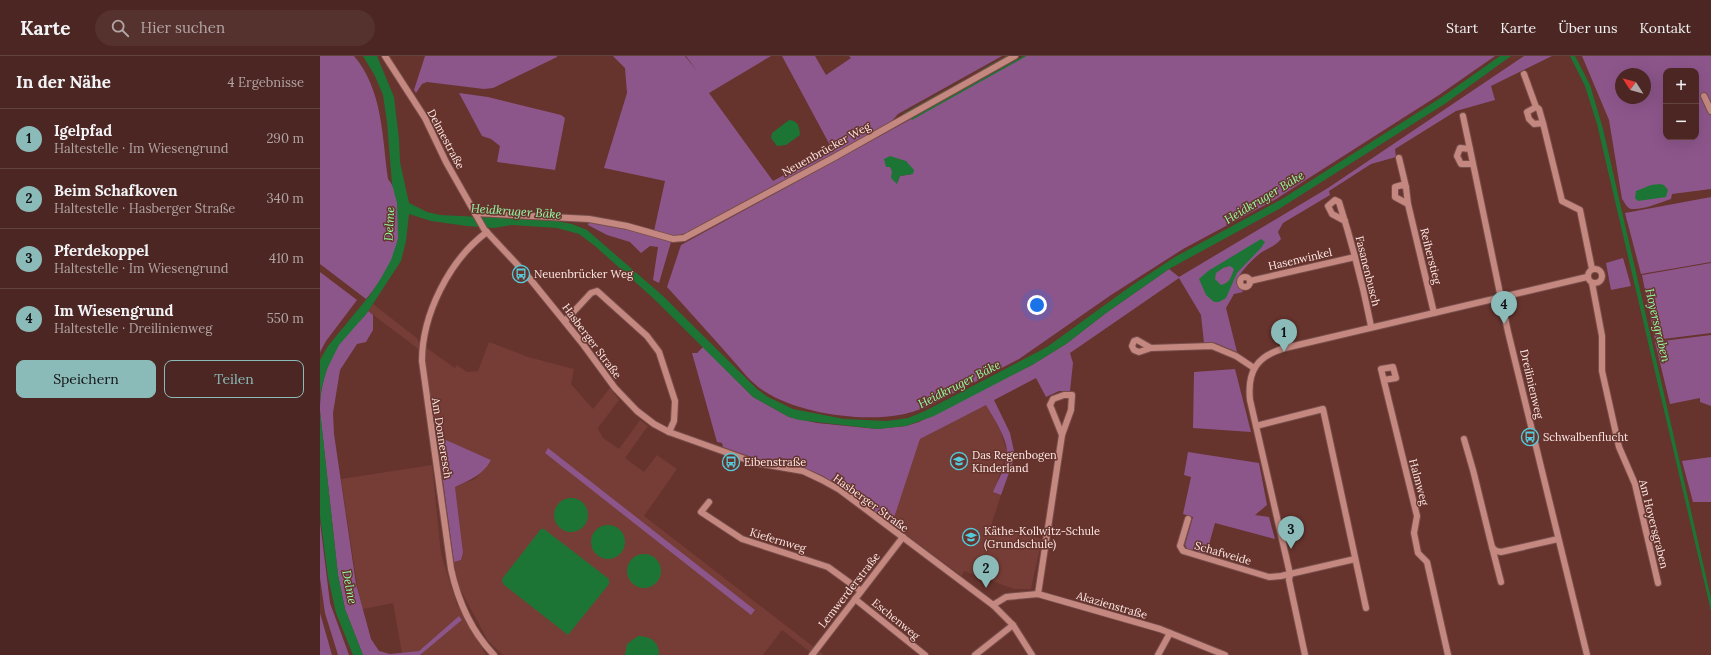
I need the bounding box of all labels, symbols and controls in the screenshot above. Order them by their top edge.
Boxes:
search box [95,10,375,46]
text: Karte [20,16,71,40]
icon: search [109,17,131,39]
text: Hier suchen [141,18,225,37]
text: Start [1446,19,1478,37]
text: Karte [1500,19,1536,37]
text: Über uns [1558,19,1618,37]
text: Kontakt [1640,19,1691,37]
north arrow [1615,68,1651,104]
map controls [1663,68,1699,140]
button: + [1663,68,1699,104]
text: In der Nähe [16,71,111,93]
text: 4 Ergebnisse [228,74,304,91]
button: − [1663,104,1699,140]
street label: Delmestraße [424,107,468,171]
street label: Neuenbrücker Weg [779,118,873,179]
text: Igelpfad [54,121,112,140]
text: 1 [26,130,32,147]
text: 290 m [266,130,304,147]
text: Haltestelle · Im Wiesengrund [54,140,229,157]
water label: Heidkruger Bäke [1221,167,1307,227]
text: Beim Schafkoven [54,181,177,200]
text: 2 [26,190,32,207]
text: 340 m [267,190,304,207]
text: Haltestelle · Hasberger Straße [54,200,235,217]
water label: Heidkruger Bäke [470,200,562,222]
water label: Delme [381,206,397,241]
street label: Reiherstieg [1417,226,1445,287]
street label: Fasanenbusch [1353,234,1384,308]
text: Pferdekoppel [54,241,149,260]
street label: Hasenwinkel [1267,245,1333,273]
text: 3 [25,250,33,267]
text: 410 m [269,250,304,267]
text: Haltestelle · Im Wiesengrund [54,260,229,277]
bus stop icon: Neuenbrücker Weg [511,264,531,284]
place label: Neuenbrücker Weg [534,267,634,281]
water label: Hoyersgraben [1642,287,1674,364]
pin: 4 [1491,291,1517,324]
your location [1027,295,1047,315]
text: Im Wiesengrund [54,301,173,320]
street label: Hasberger Straße [559,301,625,381]
text: 4 [25,310,33,327]
text: 550 m [267,310,304,327]
pin: 1 [1271,319,1297,352]
text: Haltestelle · Dreilinienweg [54,320,213,337]
street label: Dreilinienweg [1517,348,1547,421]
water label: Heidkruger Bäke [915,357,1003,411]
button: Speichern [16,360,156,398]
button: Teilen [164,360,304,398]
street label: Am Donneresch [429,396,455,480]
bus stop icon: Schwalbenflucht [1520,427,1540,447]
place label: Schwalbenflucht [1543,430,1629,444]
place label: Das Regenbogen Kinderland [972,448,1057,475]
school or university icon: Das Regenbogen Kinderland [949,451,969,471]
bus stop icon: Eibenstraße [721,452,741,472]
place label: Eibenstraße [744,455,806,469]
street label: Halmweg [1406,457,1432,508]
street label: Hasberger Straße [830,471,912,535]
street label: Am Hoyersgraben [1636,477,1672,570]
pin: 3 [1278,516,1304,549]
place label: Käthe-Kollwitz-Schule (Grundschule) [984,524,1100,552]
street label: Kiefernweg [748,525,809,555]
school or university icon: Käthe-Kollwitz-Schule (Grundschule) [961,527,981,547]
street label: Schafweide [1193,538,1253,568]
street label: Lemwerderstraße [815,549,883,631]
pin: 2 [973,555,999,588]
water label: Delme [339,569,361,605]
street label: Akazienstraße [1074,588,1149,622]
street label: Eschenweg [869,595,923,643]

